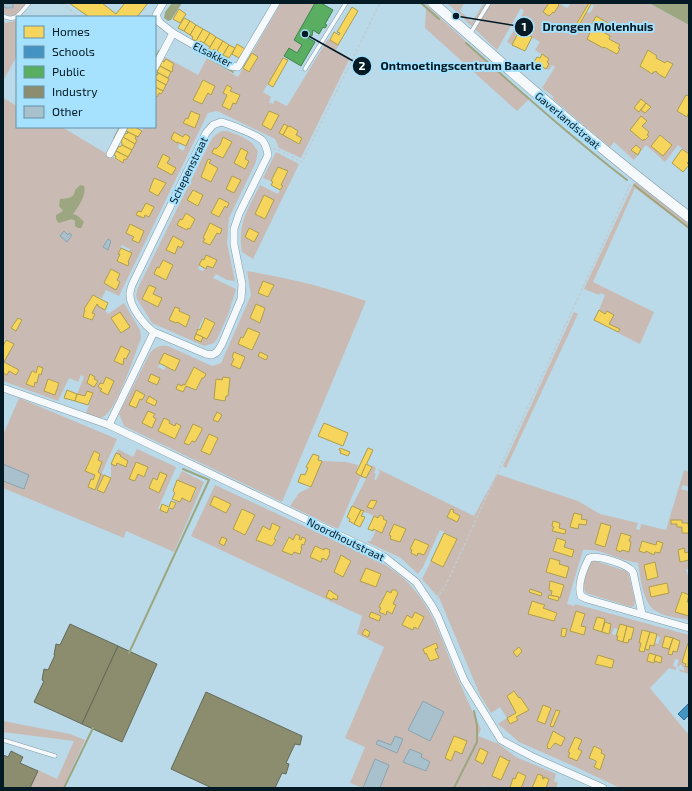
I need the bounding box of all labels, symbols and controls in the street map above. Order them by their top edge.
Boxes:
callout: Drongen Molenhuis [514,15,661,39]
legend [16,16,156,128]
text: 1 [521,19,527,33]
text: Drongen Molenhuis [543,19,653,33]
text: Homes [52,24,90,38]
street label: Elsakker [191,39,235,70]
text: Schools [52,44,95,58]
callout: Ontmoetingscentrum Baarle [352,54,549,78]
text: 2 [359,58,366,72]
text: Ontmoetingscentrum Baarle [380,58,542,72]
text: Public [52,64,85,78]
text: Industry [52,84,98,98]
street label: Gaverlandstraat [533,89,603,151]
text: Other [52,104,83,118]
street label: Schepenstraat [166,134,210,206]
street label: Noordhoutstraat [305,515,387,563]

